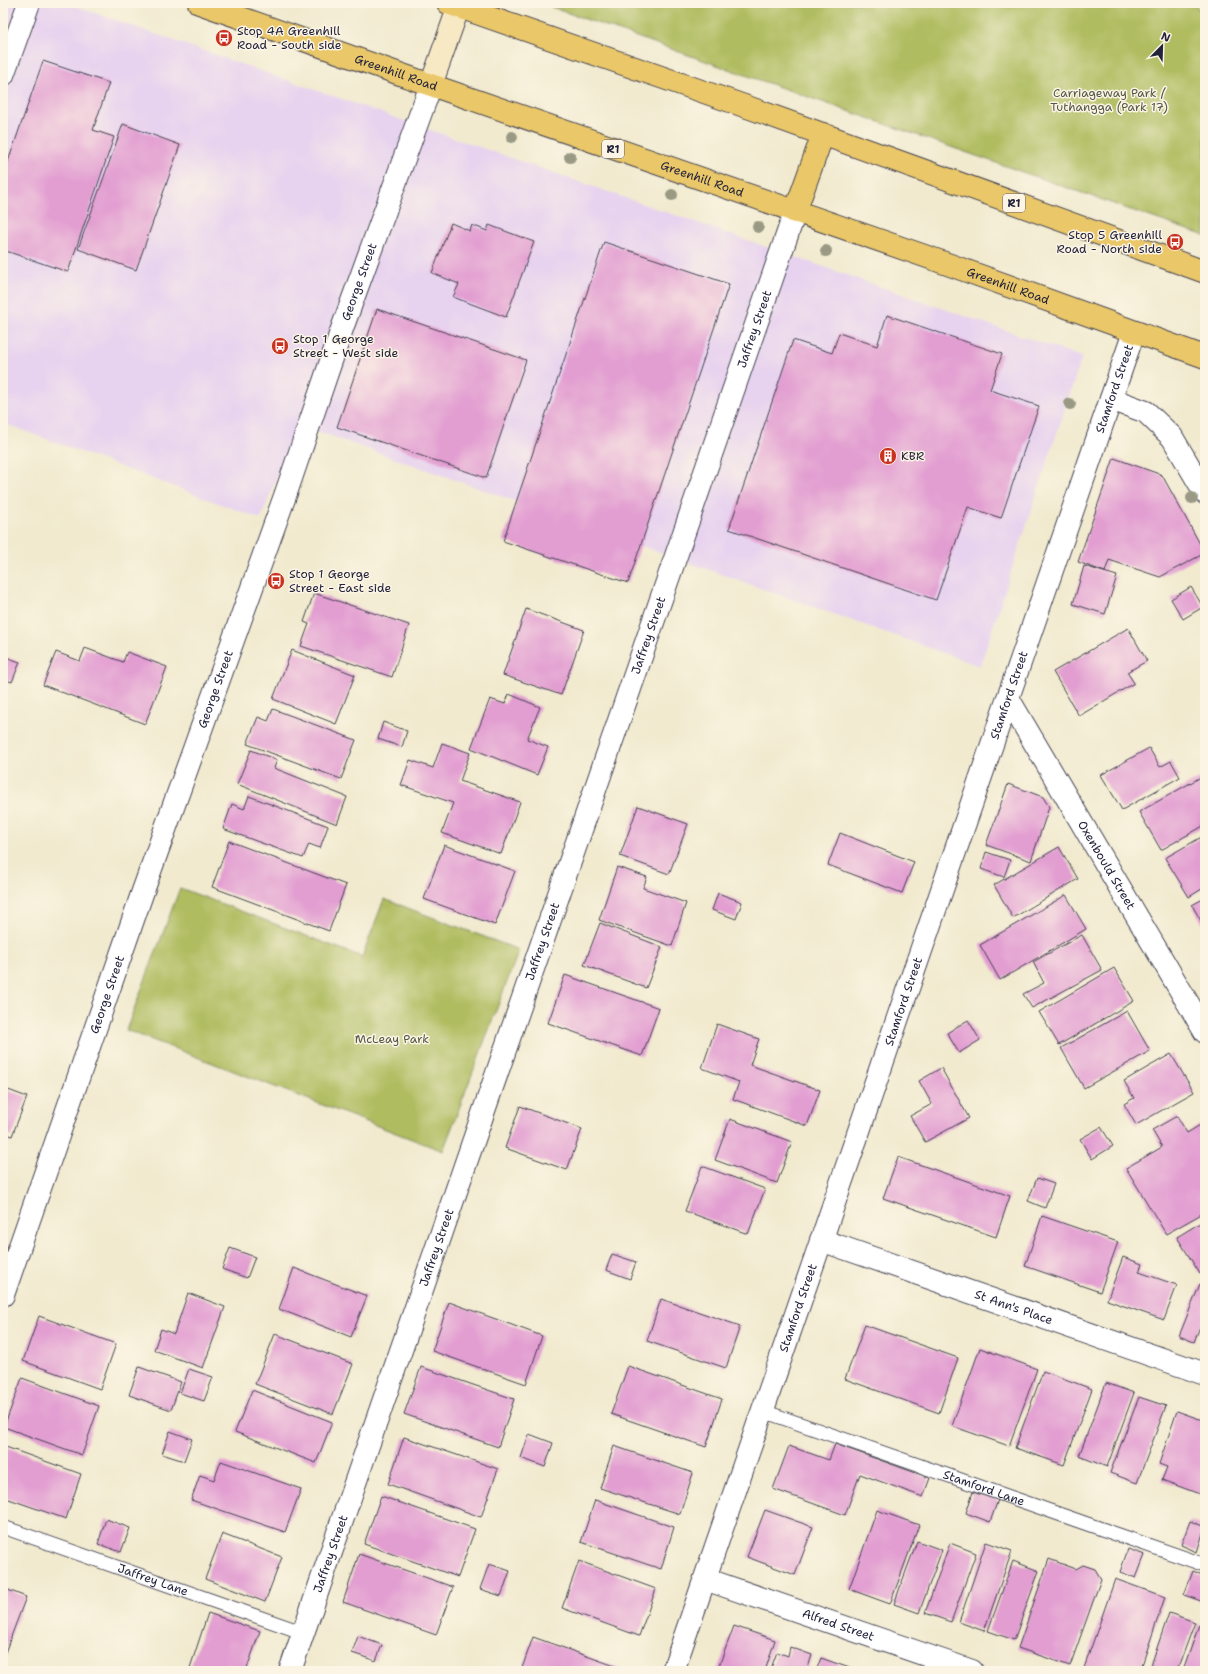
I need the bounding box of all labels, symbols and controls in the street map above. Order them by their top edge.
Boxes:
place label: Stop 4A Greenhill Road - South side [237,23,342,53]
north arrow [1142,26,1182,66]
bus stop icon: Stop 4A Greenhill Road - South side [214,28,234,48]
text: N [1159,29,1173,46]
street label: Greenhill Road [352,51,440,95]
park label: Carriageway Park / Tuthangga (Park 17) [1050,85,1168,115]
road number: R1 [602,140,624,158]
street label: Greenhill Road [658,157,746,201]
road number: R1 [1003,194,1025,212]
place label: Stop 5 Greenhill Road - North side [1057,227,1162,257]
bus stop icon: Stop 5 Greenhill Road - North side [1165,232,1185,252]
street label: George Street [338,241,381,323]
street label: Greenhill Road [964,264,1052,308]
street label: Jaffrey Street [734,288,775,370]
place label: Stop 1 George Street - West side [293,331,398,361]
bus stop icon: Stop 1 George Street - West side [270,336,290,356]
street label: Stamford Street [1092,342,1137,435]
building icon: KBR [878,446,898,466]
place label: KBR [901,448,924,464]
place label: Stop 1 George Street - East side [289,566,391,596]
bus stop icon: Stop 1 George Street - East side [266,571,286,591]
street label: Jaffrey Street [628,594,669,676]
street label: George Street [194,648,237,730]
street label: Stamford Street [986,649,1032,742]
street label: Oxenbould Street [1074,818,1139,913]
street label: Jaffrey Street [522,900,563,982]
street label: George Street [86,953,128,1036]
street label: Stamford Street [881,955,926,1048]
park label: McLeay Park [355,1031,429,1047]
street label: Jaffrey Street [416,1207,457,1289]
street label: Stamford Street [775,1262,821,1354]
street label: St Ann's Place [972,1286,1055,1328]
street label: Stamford Lane [941,1466,1027,1510]
street label: Jaffrey Street [310,1513,351,1595]
street label: Jaffrey Lane [115,1560,191,1600]
street label: Alfred Street [800,1605,876,1645]

